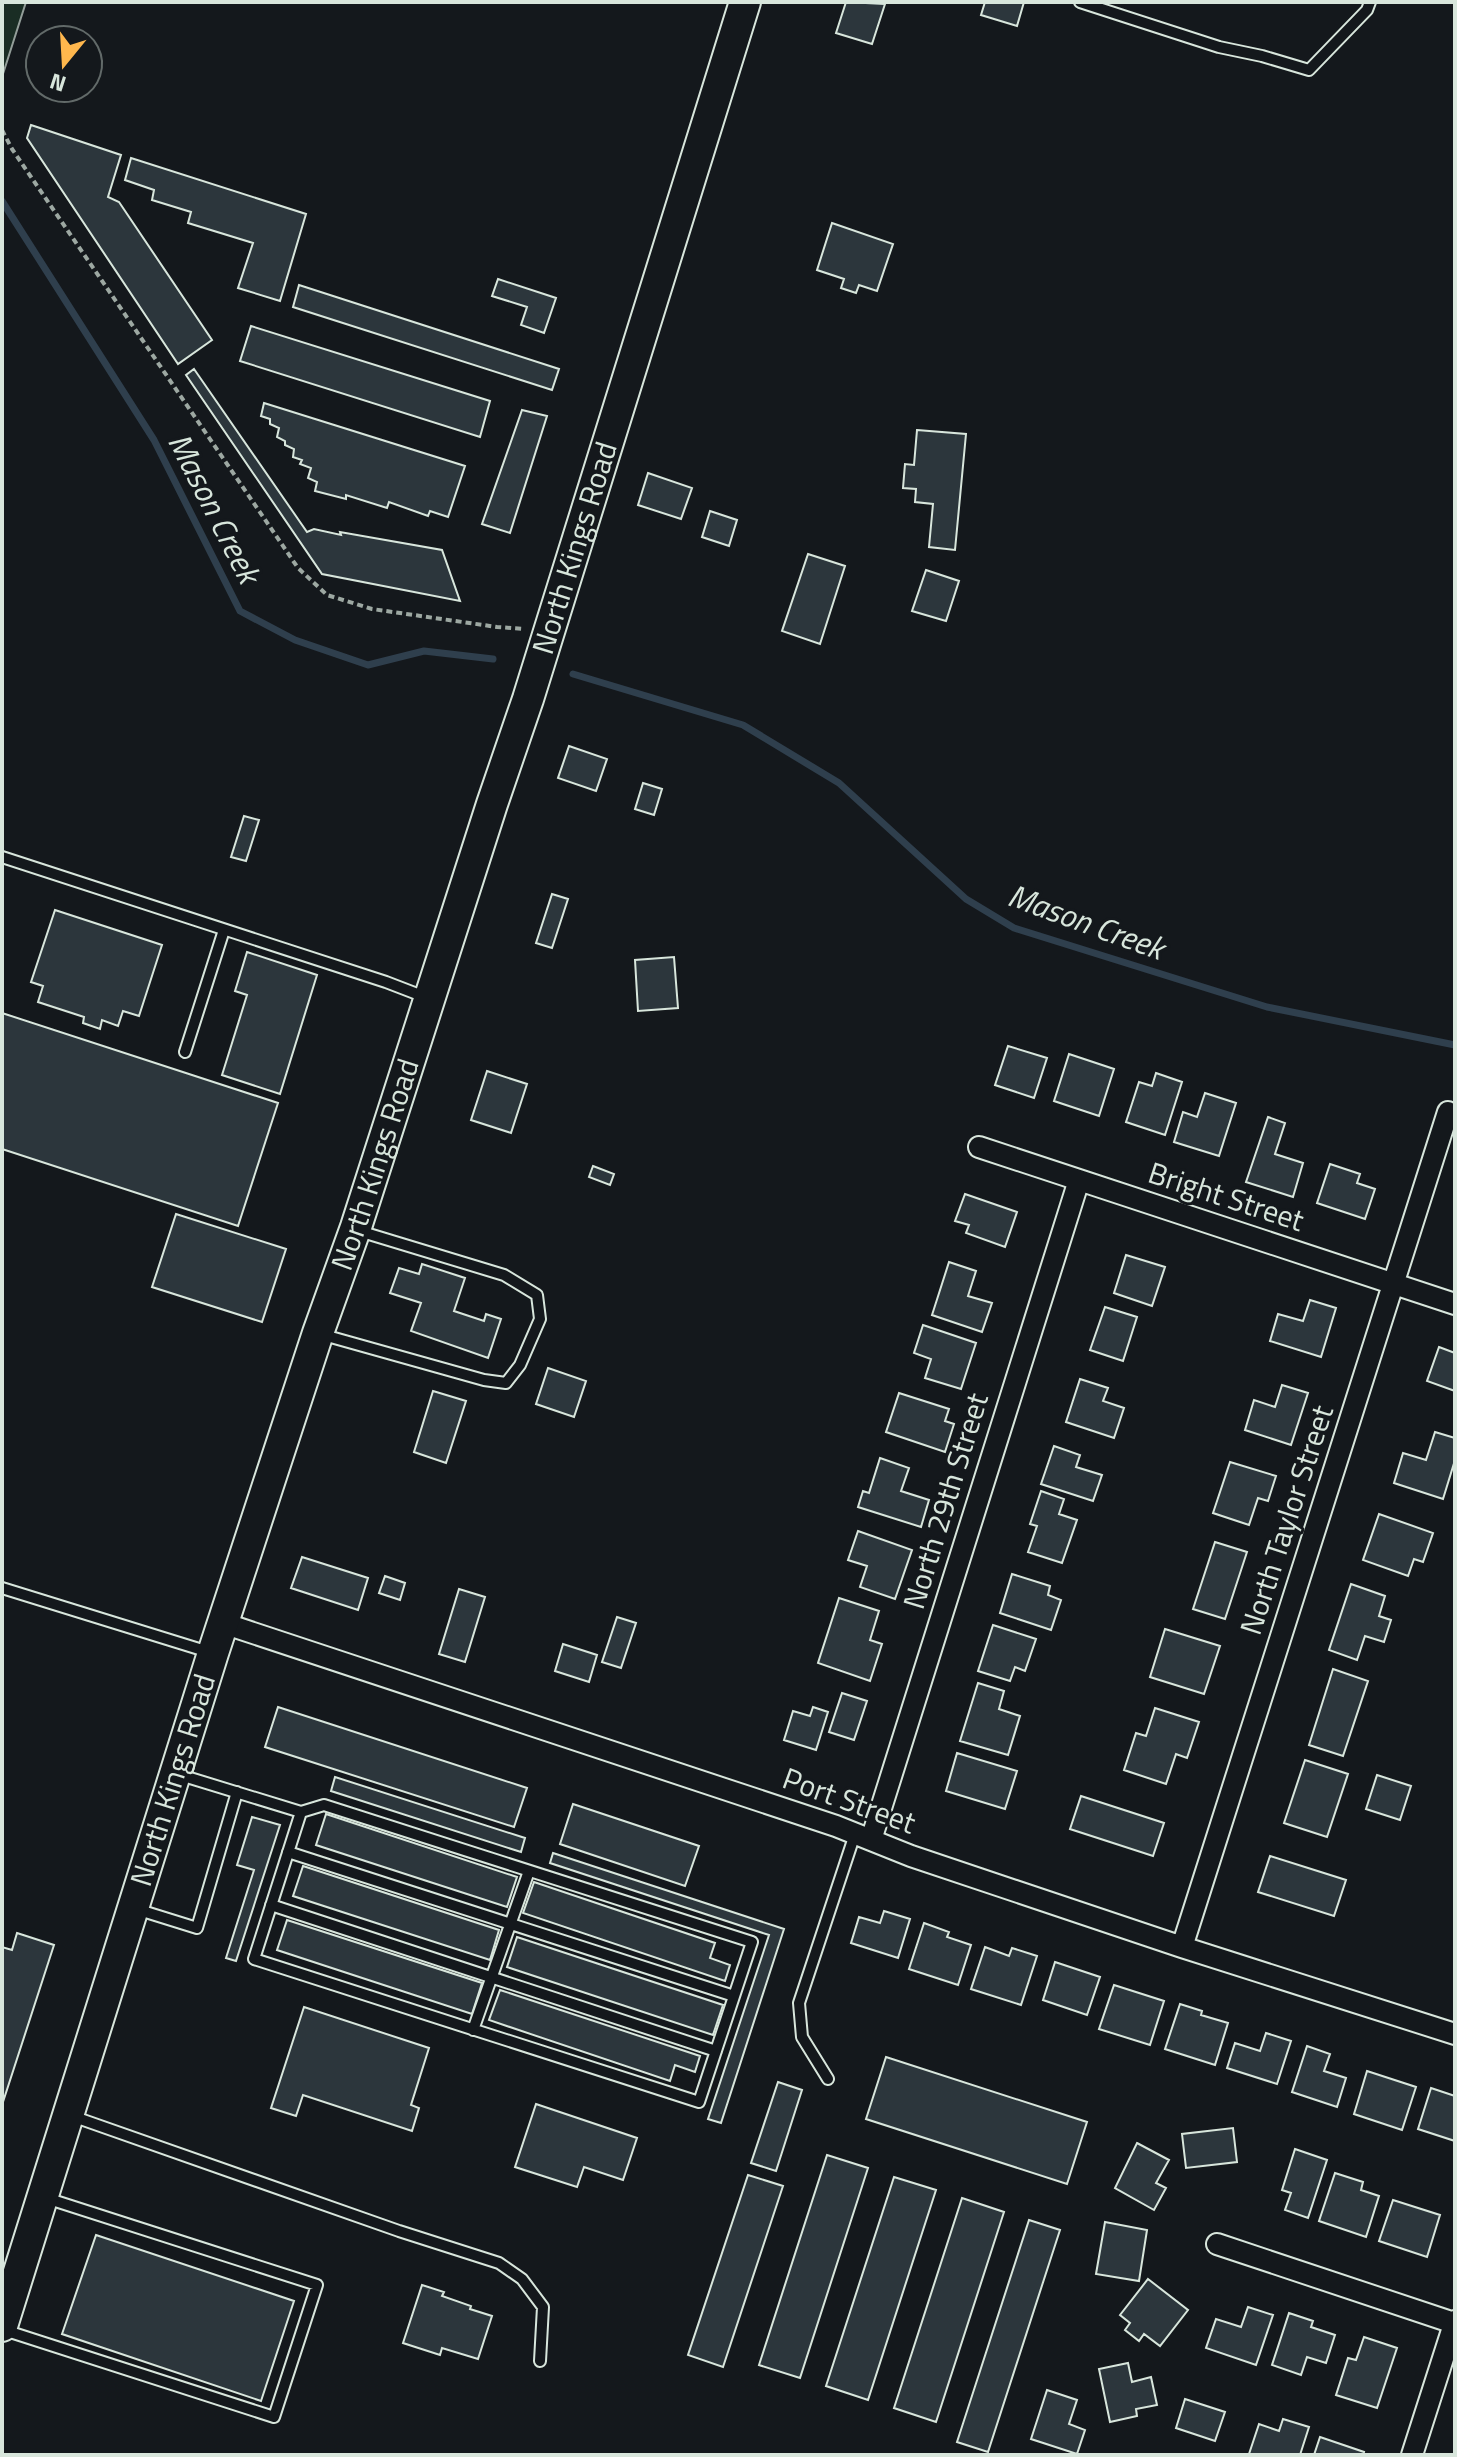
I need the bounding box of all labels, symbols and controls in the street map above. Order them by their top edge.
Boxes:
north arrow [24,24,104,104]
text: N [45,64,70,102]
water label: Mason Creek [157,424,275,594]
street label: North Kings Road [519,436,629,660]
water label: Mason Creek [1002,871,1175,973]
street label: North Kings Road [318,1053,431,1277]
street label: Bright Street [1142,1149,1311,1243]
street label: North 29th Street [890,1387,1000,1614]
street label: North Taylor Street [1227,1398,1345,1641]
street label: North Kings Road [117,1668,227,1892]
street label: Port Street [776,1755,923,1845]

